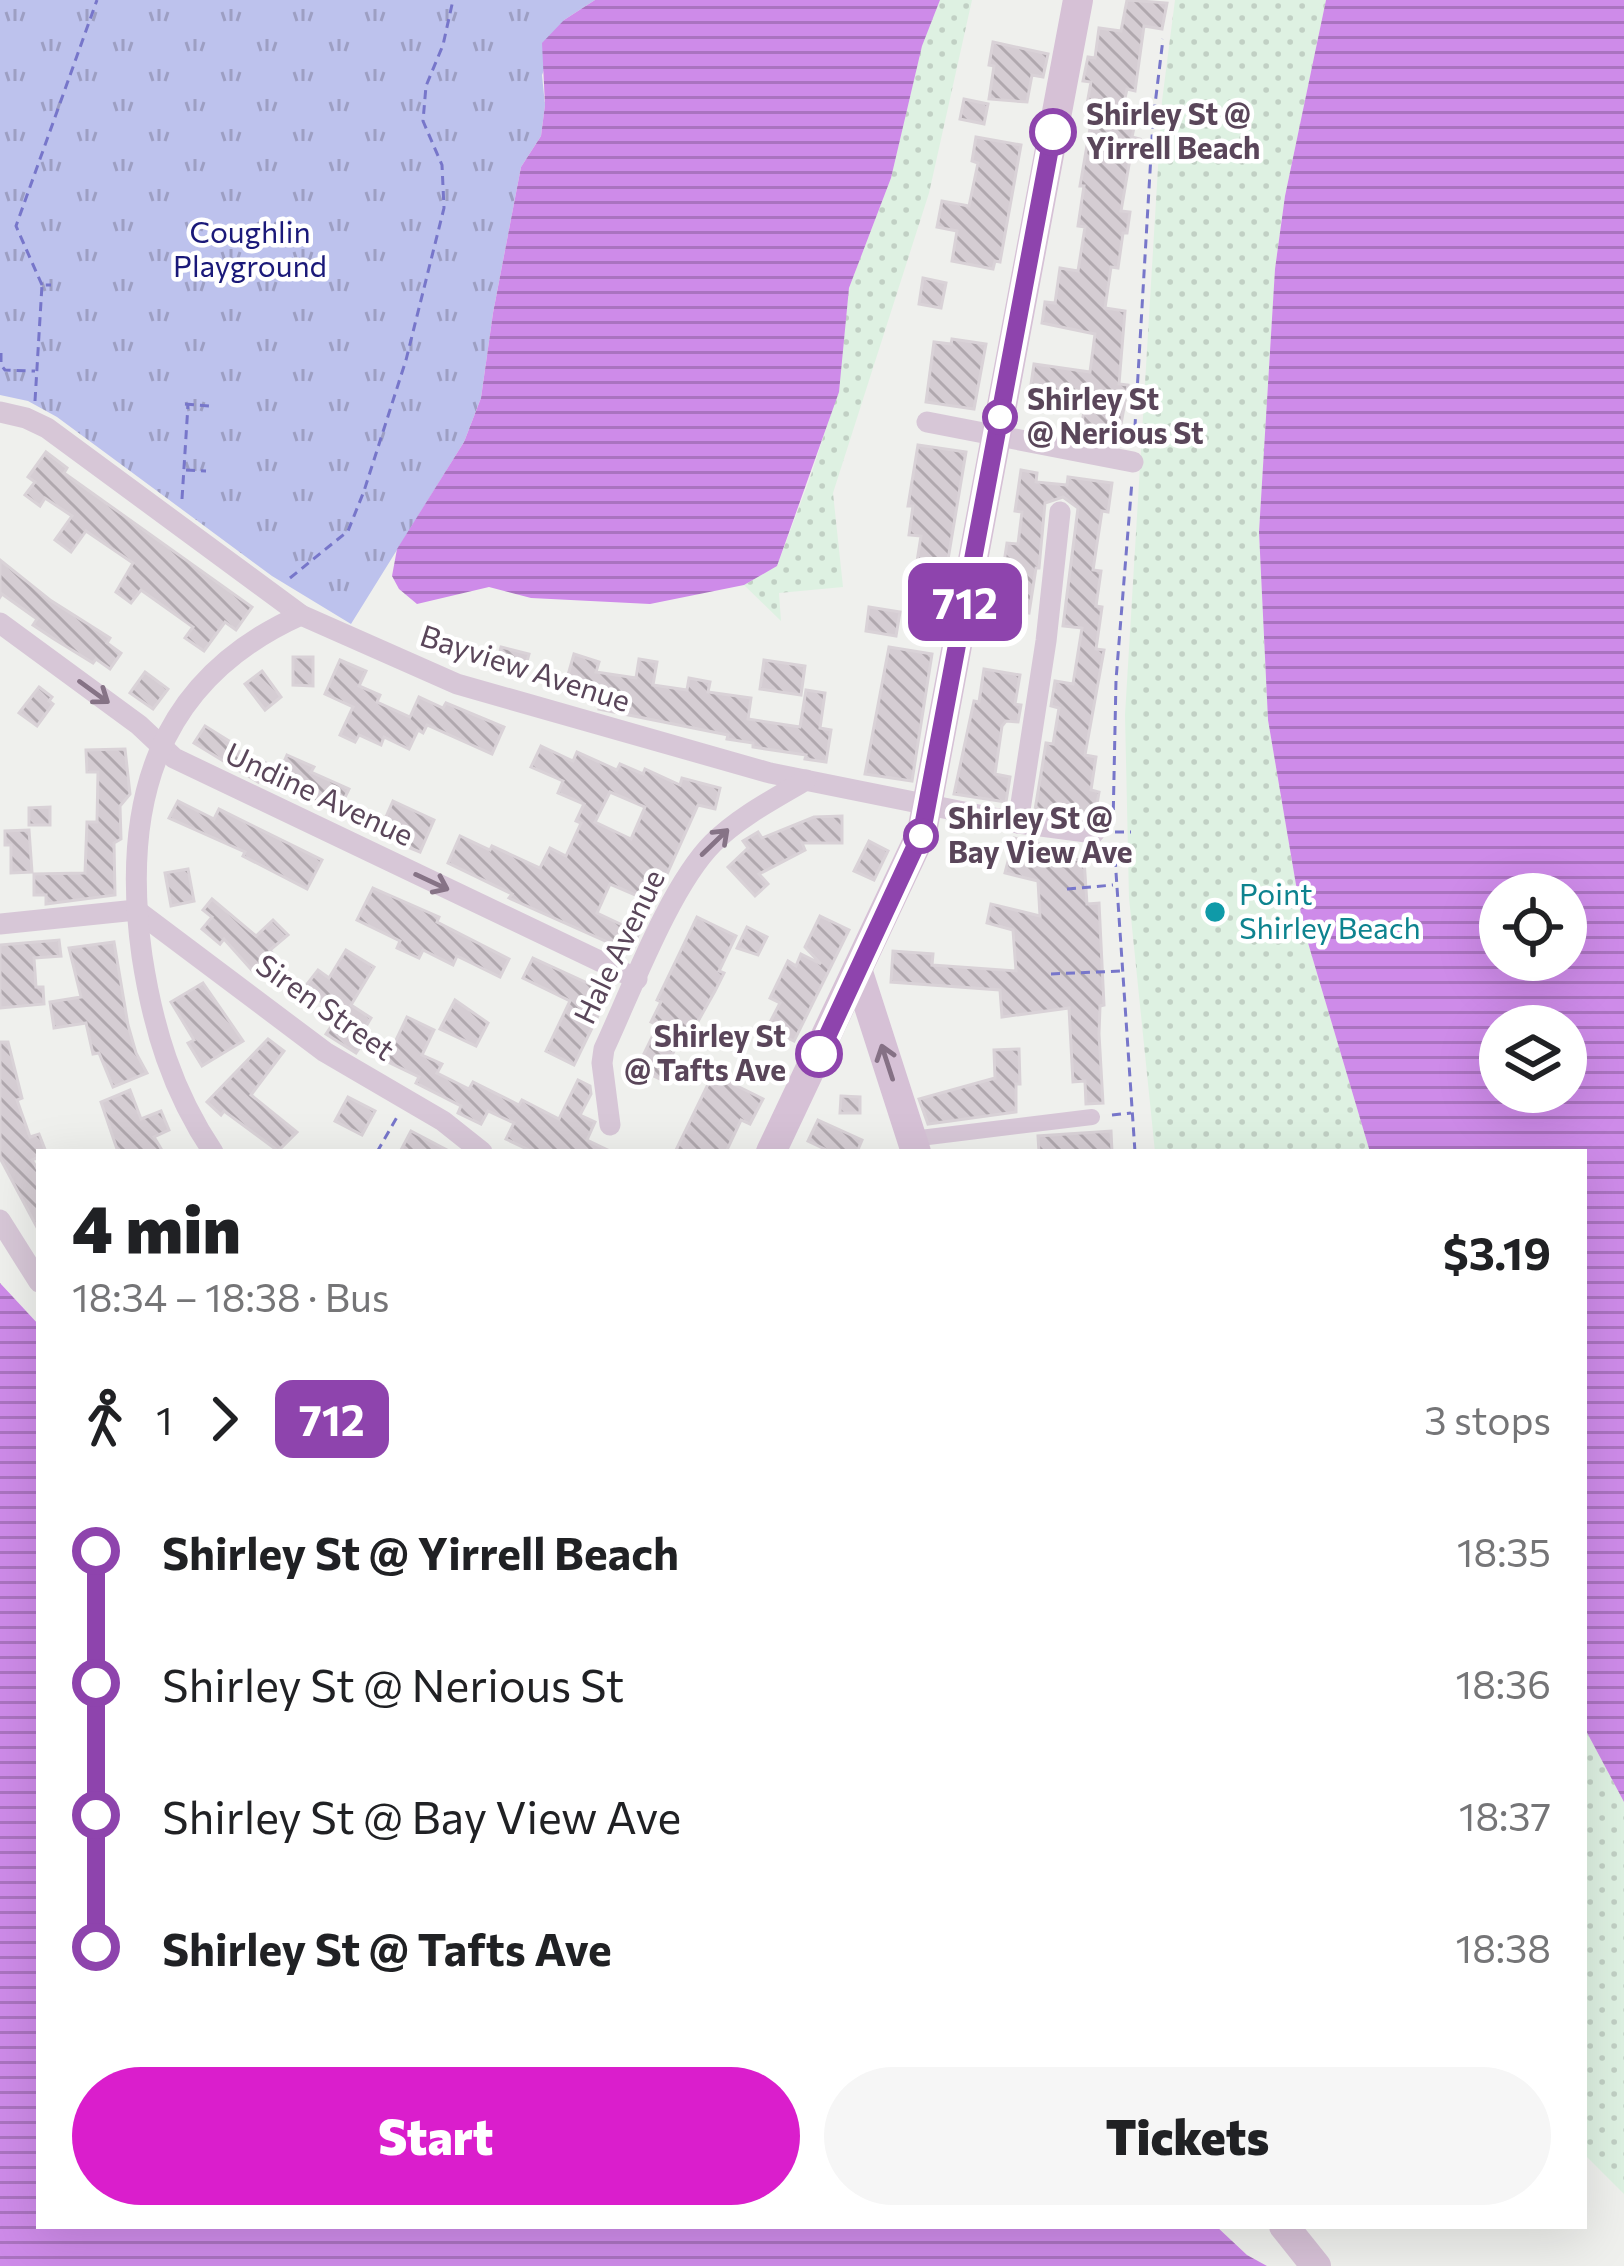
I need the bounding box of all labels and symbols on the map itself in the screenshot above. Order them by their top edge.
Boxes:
place label: Shirley St @ Yirrell Beach [1086,94,1260,165]
marker: Shirley St @ Yirrell Beach [1031,110,1075,154]
park label: Coughlin Playground [173,212,327,283]
place label: Shirley St @ Nerious St [1027,379,1204,450]
marker: Shirley St @ Nerious St [984,401,1016,433]
line badge: 712 [896,563,1034,641]
street label: Bayview Avenue [416,615,635,718]
one-way arrow [77,679,110,705]
street label: Undine Avenue [220,733,420,852]
place label: Shirley St @ Bay View Ave [948,798,1133,869]
marker: Shirley St @ Bay View Ave [905,820,937,852]
one-way arrow [700,829,729,857]
street label: Hale Avenue [564,863,671,1029]
one-way arrow [413,872,449,894]
place label: Point Shirley Beach [1239,874,1421,945]
marker: Point Shirley Beach [1202,899,1228,925]
street label: Siren Street [250,945,403,1067]
place label: Shirley St @ Tafts Ave [624,1016,786,1087]
marker: Shirley St @ Tafts Ave [797,1032,841,1076]
one-way arrow [874,1044,896,1082]

